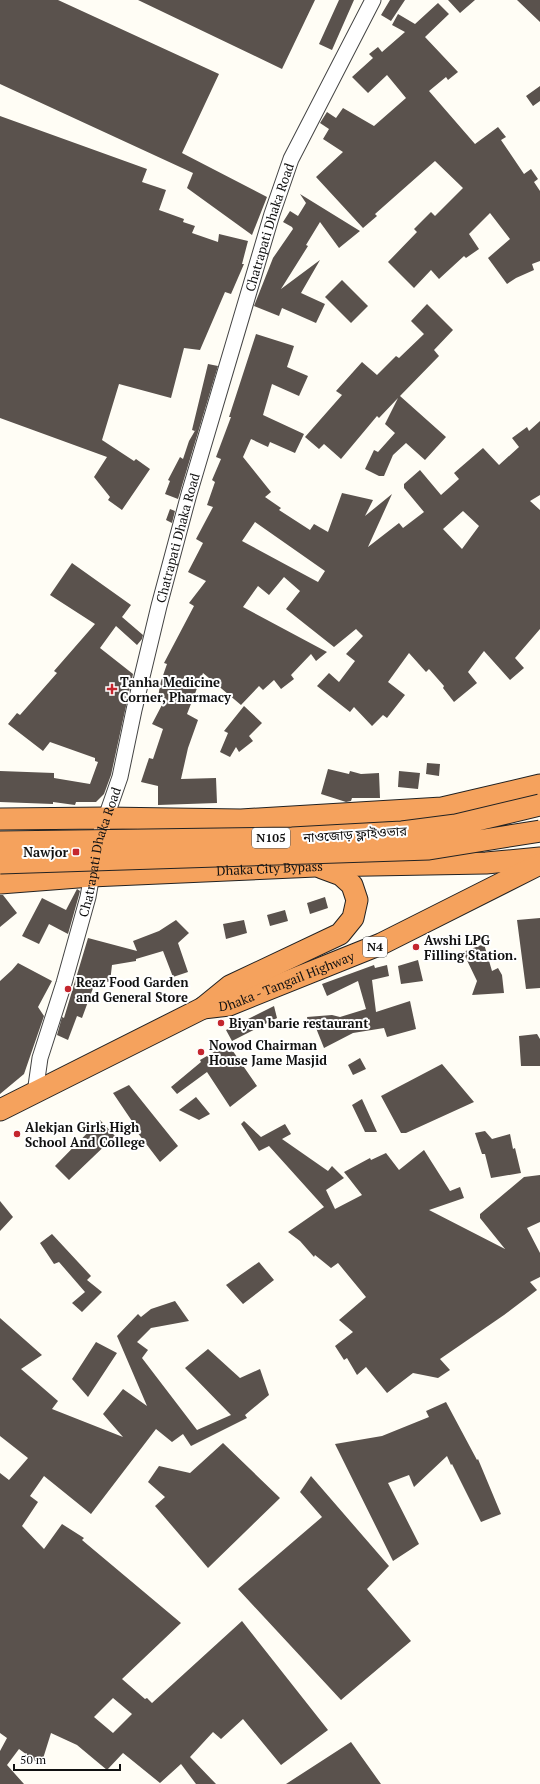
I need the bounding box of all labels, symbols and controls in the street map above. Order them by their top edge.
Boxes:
street label: Chatrapati Dhaka Road [241,160,298,294]
street label: Chatrapati Dhaka Road [151,471,204,605]
place label: Tanha Medicine Corner, Pharmacy [120,673,232,706]
marker: Tanha Medicine Corner, Pharmacy [107,684,117,694]
street label: Chatrapati Dhaka Road [74,784,125,919]
street label: নাওজোড় ফ্লাইওভার [302,821,408,847]
road number: N105 [252,828,290,848]
place label: Nawjor [23,843,68,861]
marker: Nawjor [71,847,81,857]
street label: Dhaka City Bypass [216,857,323,879]
place label: Awshi LPG Filling Station. [424,931,517,964]
road number: N4 [363,937,387,957]
marker: Awshi LPG Filling Station. [411,942,421,952]
street label: Dhaka - Tangail Highway [218,947,357,1015]
place label: Reaz Food Garden and General Store [76,973,189,1006]
marker: Reaz Food Garden and General Store [63,984,73,994]
place label: Biyan barie restaurant [229,1014,369,1032]
marker: Biyan barie restaurant [216,1018,226,1028]
place label: Nowod Chairman House Jame Masjid [209,1036,327,1069]
marker: Nowod Chairman House Jame Masjid [196,1047,206,1057]
place label: Alekjan Girls High School And College [25,1118,145,1151]
marker: Alekjan Girls High School And College [12,1129,22,1139]
scale bar [14,1746,120,1772]
text: 50 m [20,1752,47,1767]

